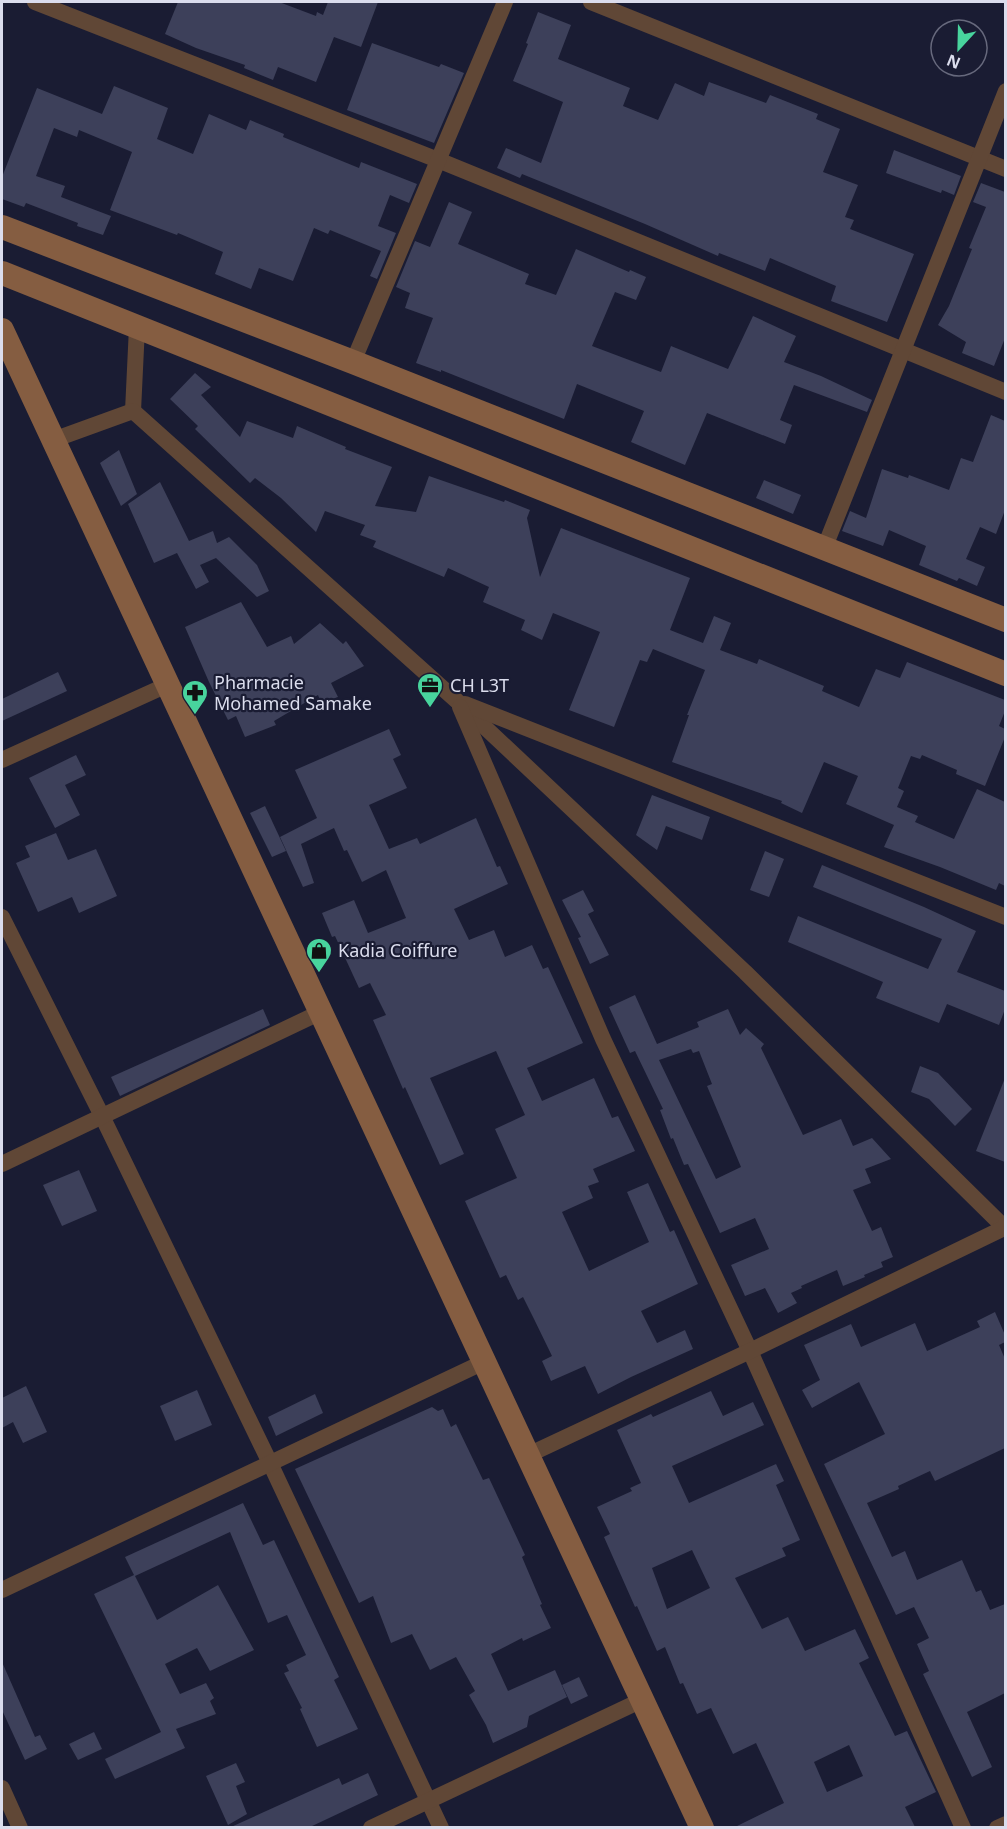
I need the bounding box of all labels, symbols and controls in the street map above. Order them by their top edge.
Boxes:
north arrow [929,18,989,78]
text: N [943,49,964,75]
place label: Pharmacie Mohamed Samake [214,670,372,715]
office icon: CH L3T [415,671,445,709]
place label: CH L3T [450,673,509,697]
pharmacy icon: Pharmacie Mohamed Samake [180,678,210,716]
shop icon: Kadia Coiffure [304,936,334,974]
place label: Kadia Coiffure [338,938,457,962]

